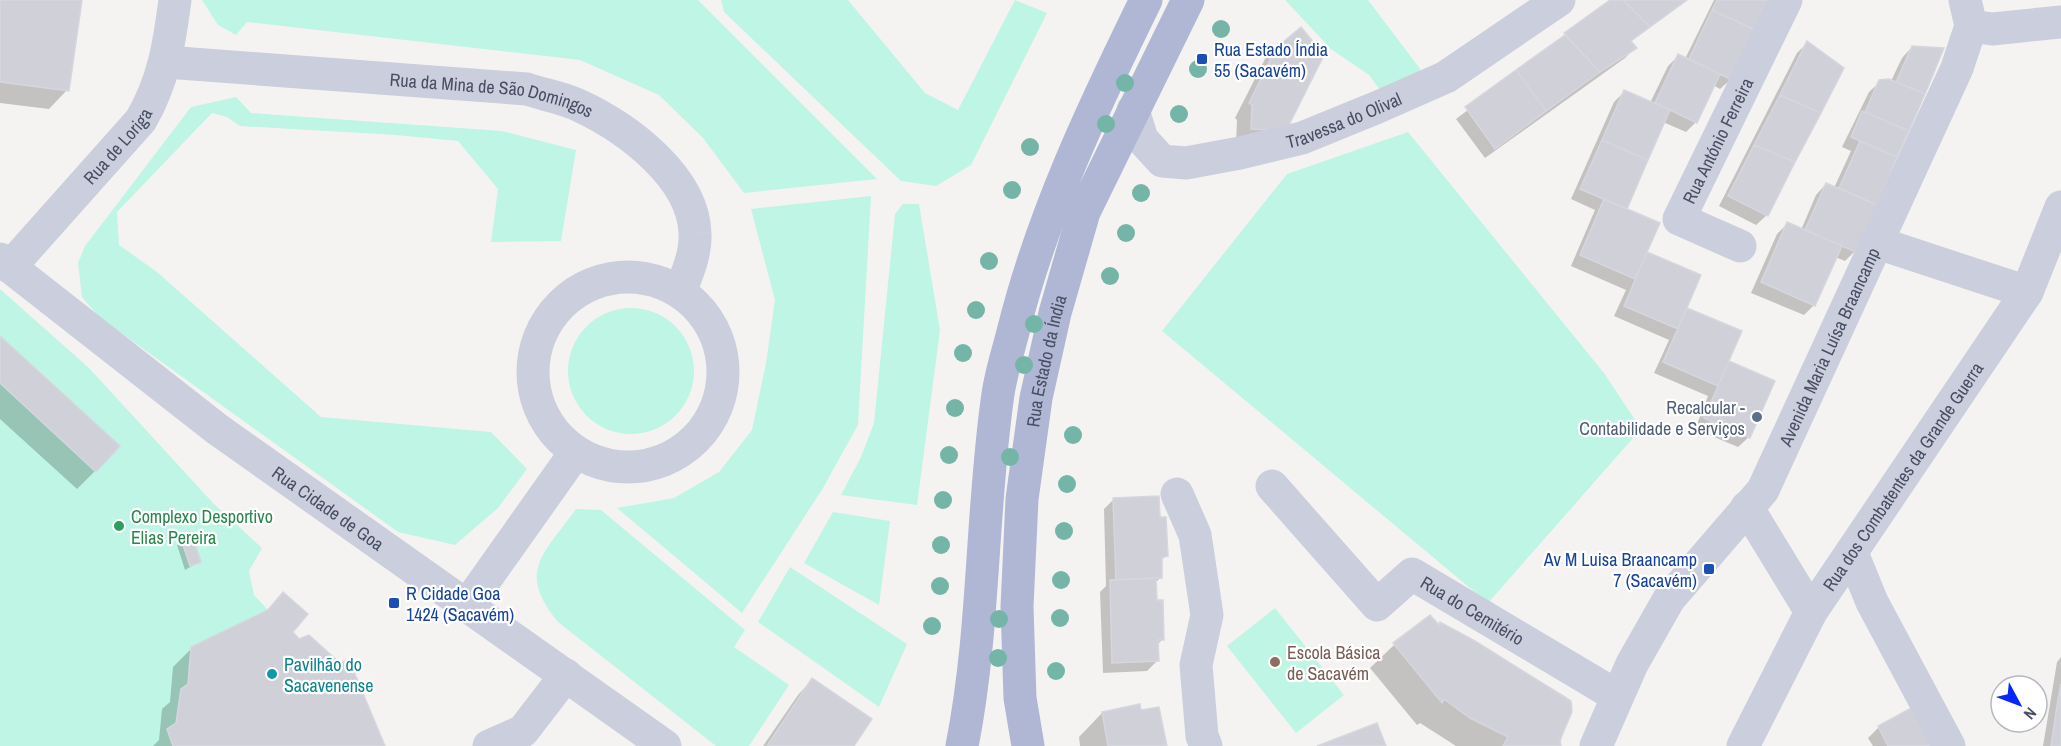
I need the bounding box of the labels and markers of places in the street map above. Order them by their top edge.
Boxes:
place label: Rua Estado Índia 55 (Sacavém) [1214,37,1328,83]
marker: Rua Estado Índia 55 (Sacavém) [1195,52,1209,66]
place label: Recalcular - Contabilidade e Serviços [1579,395,1745,441]
marker: Recalcular - Contabilidade e Serviços [1750,410,1764,424]
place label: Complexo Desportivo Elias Pereira [131,504,273,550]
marker: Complexo Desportivo Elias Pereira [112,519,126,533]
place label: Av M Luisa Braancamp 7 (Sacavém) [1543,547,1697,593]
marker: Av M Luisa Braancamp 7 (Sacavém) [1702,562,1716,576]
place label: R Cidade Goa 1424 (Sacavém) [406,581,514,627]
marker: R Cidade Goa 1424 (Sacavém) [387,596,401,610]
place label: Escola Básica de Sacavém [1287,640,1381,686]
place label: Pavilhão do Sacavenense [284,652,373,698]
marker: Escola Básica de Sacavém [1268,655,1282,669]
marker: Pavilhão do Sacavenense [265,667,279,681]

